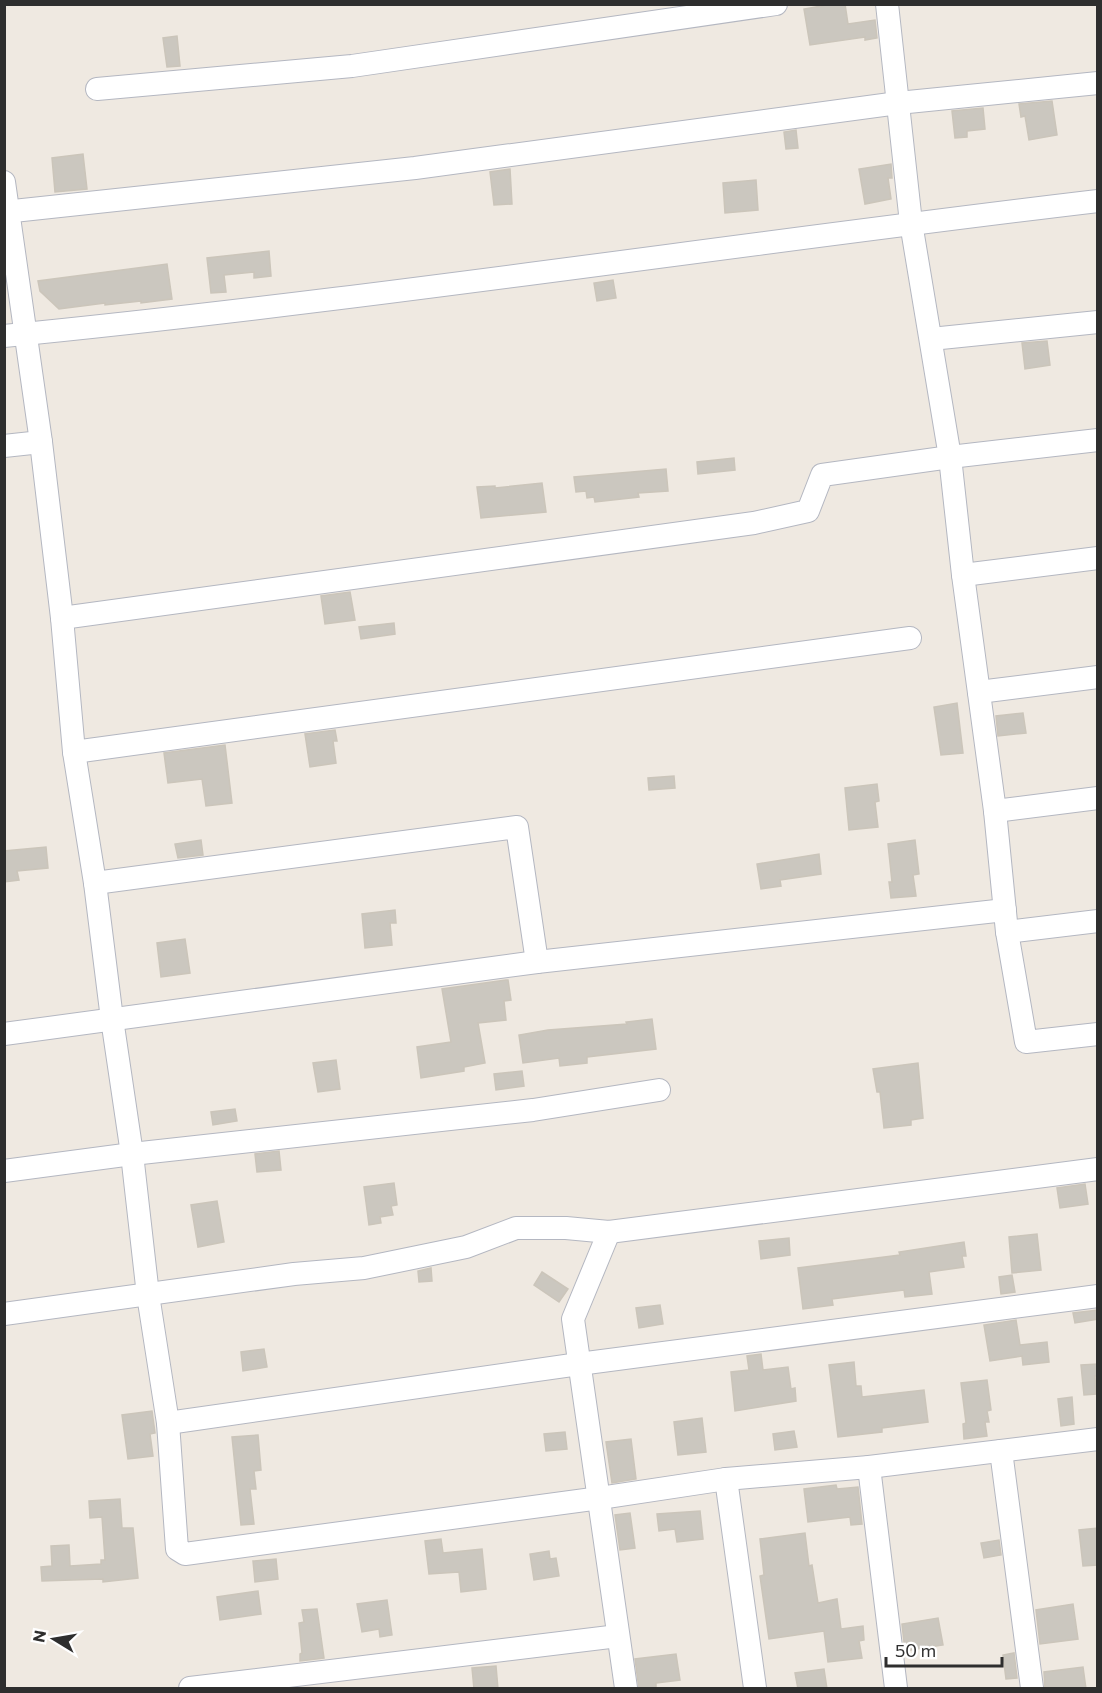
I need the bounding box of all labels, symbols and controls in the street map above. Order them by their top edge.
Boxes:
north arrow [24,1609,84,1669]
text: N [28,1628,49,1644]
scale bar [886,1630,1002,1668]
text: 50 m [895,1639,936,1661]

